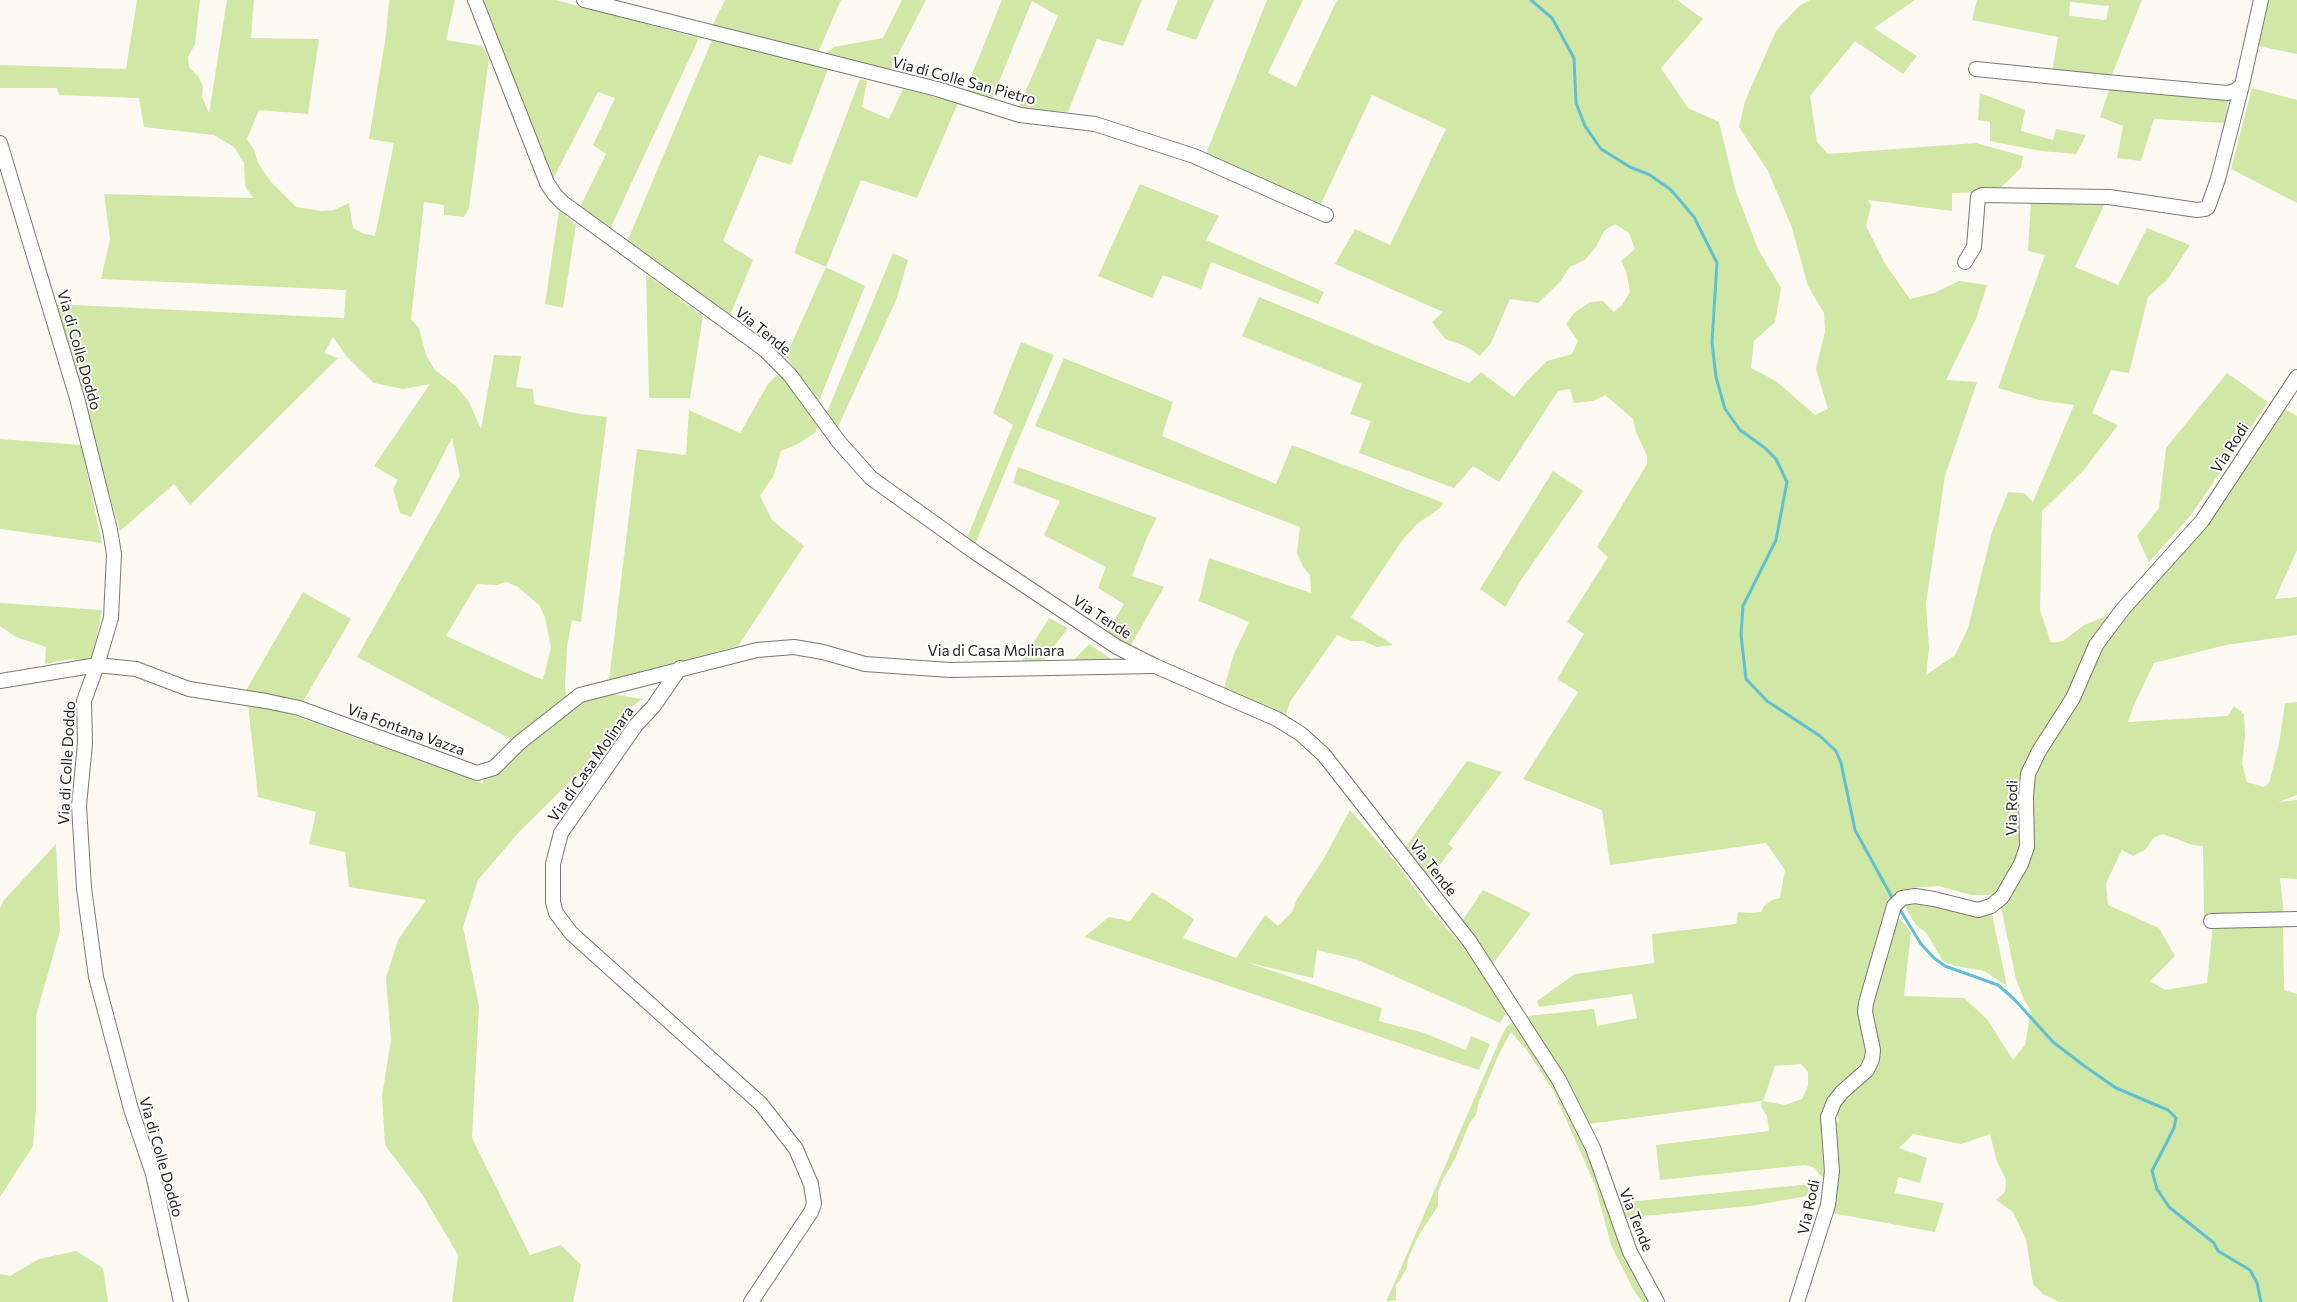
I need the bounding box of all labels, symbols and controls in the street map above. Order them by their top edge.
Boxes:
street label: Via di Colle San Pietro [890,53,1038,109]
street label: Via di Colle Doddo [53,288,105,412]
street label: Via Tende [732,303,794,359]
street label: Via Rodi [2207,420,2253,476]
street label: Via Tende [1069,591,1135,643]
street label: Via di Casa Molinara [928,642,1064,660]
street label: Via Fontana Vazza [345,700,467,760]
street label: Via di Colle Doddo [55,701,79,825]
street label: Via di Casa Molinara [544,703,638,825]
street label: Via Rodi [2003,780,2021,836]
street label: Via Tende [1405,836,1461,900]
street label: Via di Colle Doddo [135,1095,187,1219]
street label: Via Rodi [1794,1178,1824,1236]
street label: Via Tende [1615,1186,1657,1254]

